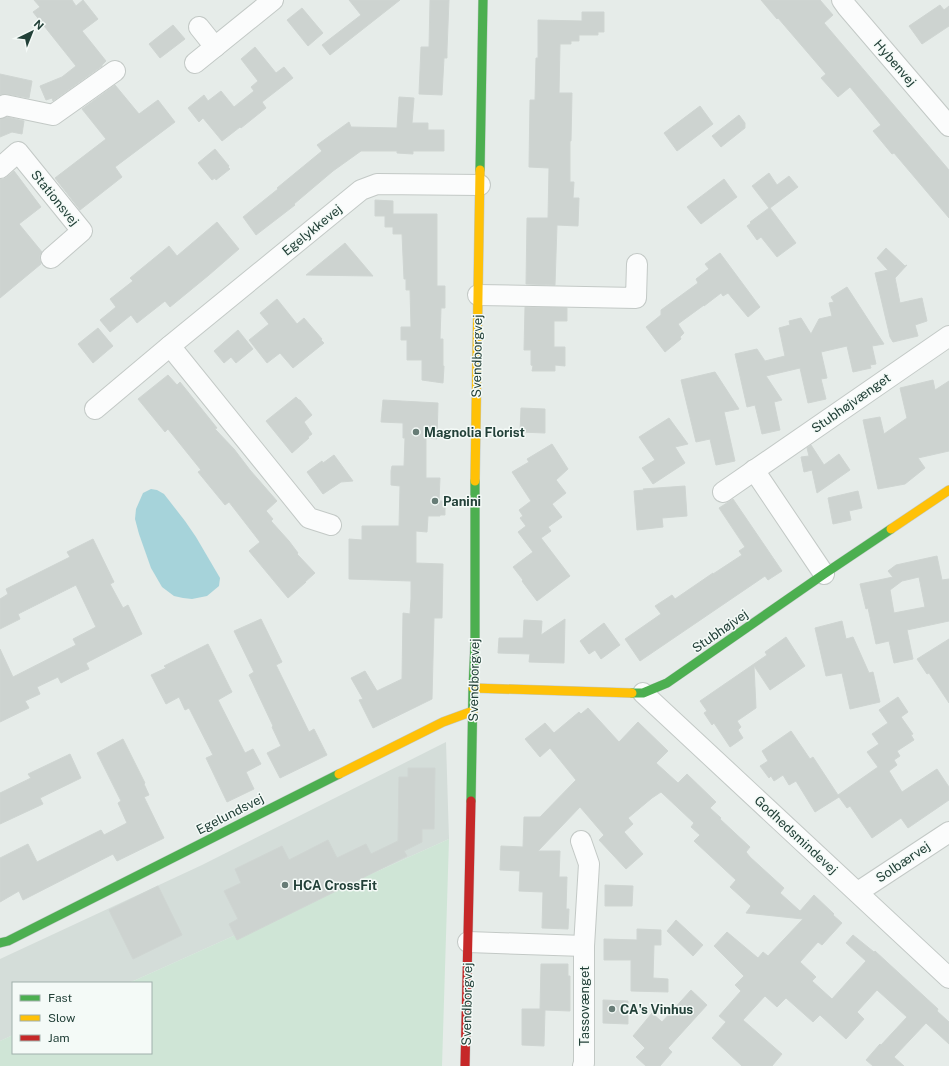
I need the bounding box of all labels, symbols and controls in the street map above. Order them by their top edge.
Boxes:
north arrow [12,12,52,52]
text: N [32,17,46,32]
street label: Hybenvej [871,37,919,89]
street label: Stationsvej [28,167,82,229]
street label: Egelykkevej [279,201,345,259]
street label: Svendborgvej [469,314,485,398]
street label: Stubhøjvænget [809,370,893,436]
place label: Magnolia Florist [424,425,525,440]
marker: Magnolia Florist [411,427,421,437]
place label: Panini [443,494,481,509]
marker: Panini [430,496,440,506]
street label: Stubhøjvej [689,606,751,656]
street label: Svendborgvej [466,638,482,722]
street label: Egelundsvej [194,791,266,837]
street label: Godhedsmindevej [751,793,841,877]
street label: Solbærvej [873,838,933,886]
place label: HCA CrossFit [293,878,377,893]
marker: HCA CrossFit [280,880,290,890]
street label: Svendborgvej [459,962,475,1046]
street label: Tassovænget [577,966,592,1046]
legend [12,982,152,1054]
text: Fast [48,991,73,1005]
place label: CA's Vinhus [620,1002,693,1017]
marker: CA's Vinhus [607,1004,617,1014]
text: Slow [48,1011,76,1025]
text: Jam [48,1031,70,1045]

